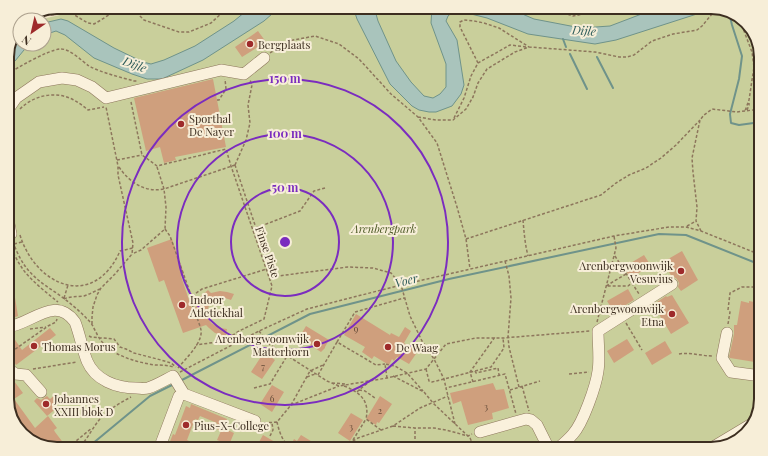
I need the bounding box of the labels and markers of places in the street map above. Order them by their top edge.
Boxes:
place label: Bergplaats [258,37,311,52]
marker: Bergplaats [245,39,255,49]
place label: Sporthal De Nayer [189,111,234,139]
marker: Sporthal De Nayer [176,119,186,129]
centre of rings [278,235,292,249]
place label: Arenbergwoonwijk Vesuvius [578,258,673,286]
marker: Arenbergwoonwijk Vesuvius [676,266,686,276]
place label: Indoor Atletiekhal [189,292,243,320]
marker: Indoor Atletiekhal [177,300,187,310]
place label: Arenbergwoonwijk Etna [569,301,665,329]
marker: Arenbergwoonwijk Etna [667,309,677,319]
place label: Arenbergwoonwijk Matterhorn [214,331,309,359]
place label: Thomas Morus [42,339,116,354]
marker: Arenbergwoonwijk Matterhorn [312,339,322,349]
place label: De Waag [396,340,438,355]
marker: Thomas Morus [29,341,39,351]
marker: De Waag [383,342,393,352]
place label: Johannes XXIII blok D [53,391,114,419]
marker: Johannes XXIII blok D [41,399,51,409]
place label: Pius-X-College [194,418,269,433]
marker: Pius-X-College [181,420,191,430]

